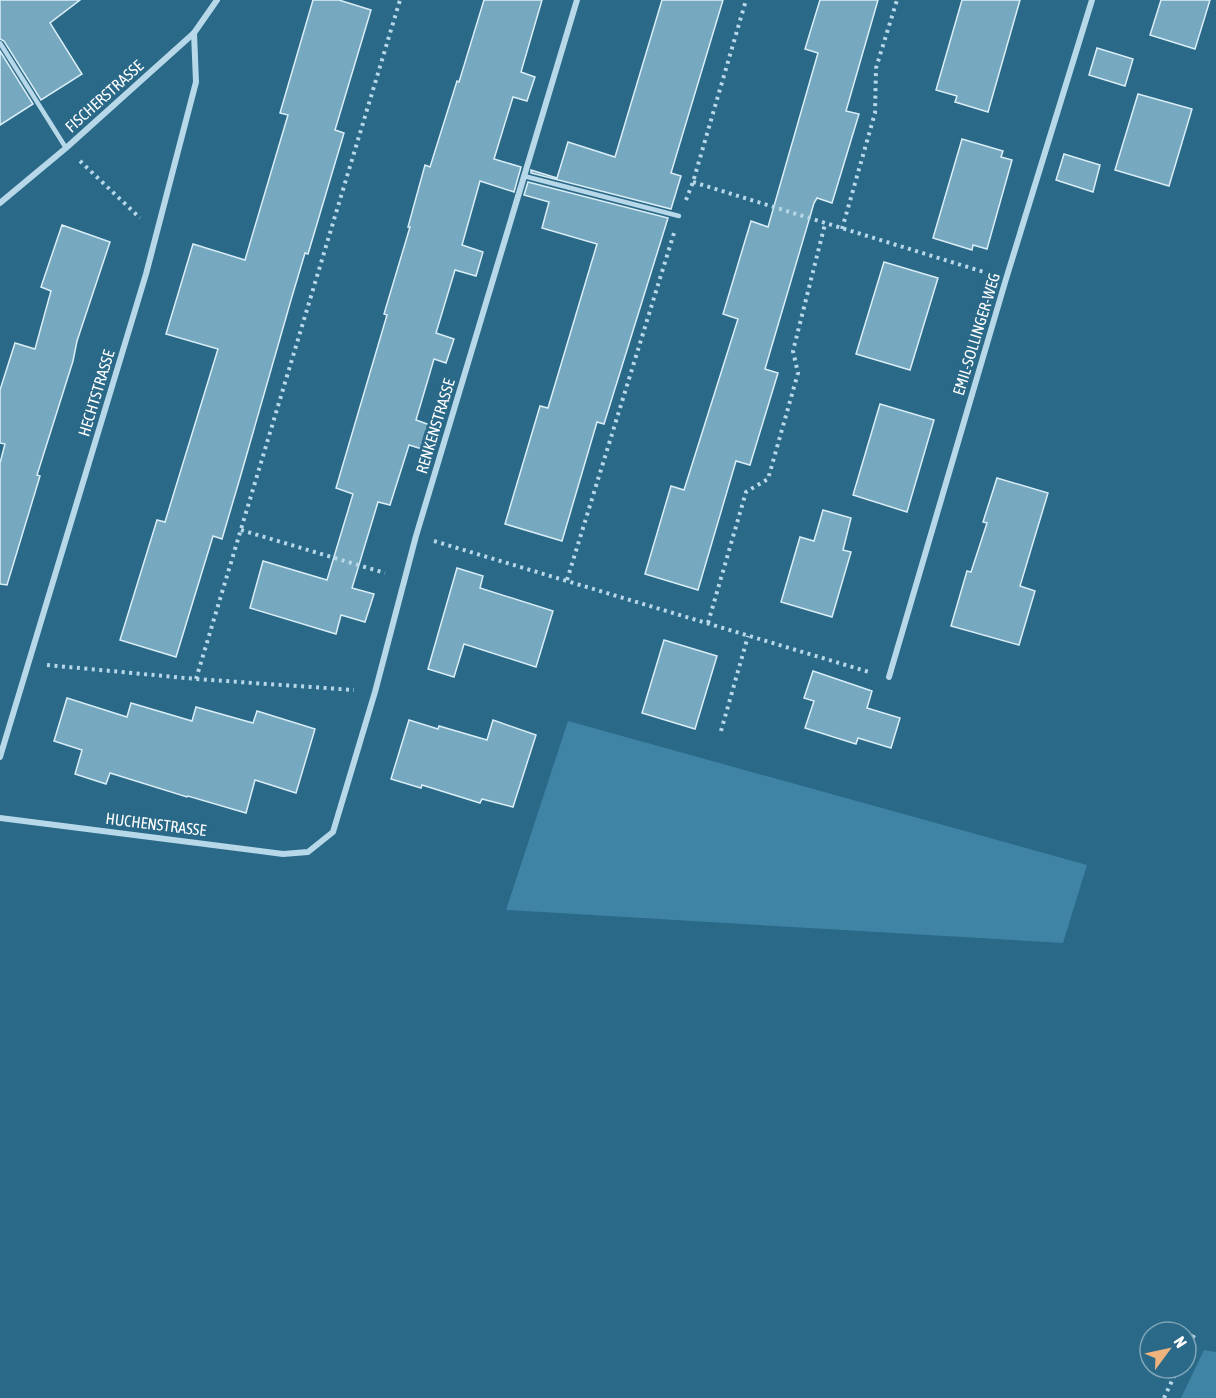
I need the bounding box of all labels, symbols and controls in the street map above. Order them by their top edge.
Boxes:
street label: FISCHERSTRASSE [61,56,147,136]
street label: EMIL-SOLLINGER-WEG [949,271,1003,397]
street label: HECHTSTRASSE [74,347,118,438]
street label: RENKENSTRASSE [412,376,458,476]
street label: HUCHENSTRASSE [105,809,208,839]
north arrow [1138,1320,1198,1380]
text: N [1170,1333,1191,1351]

